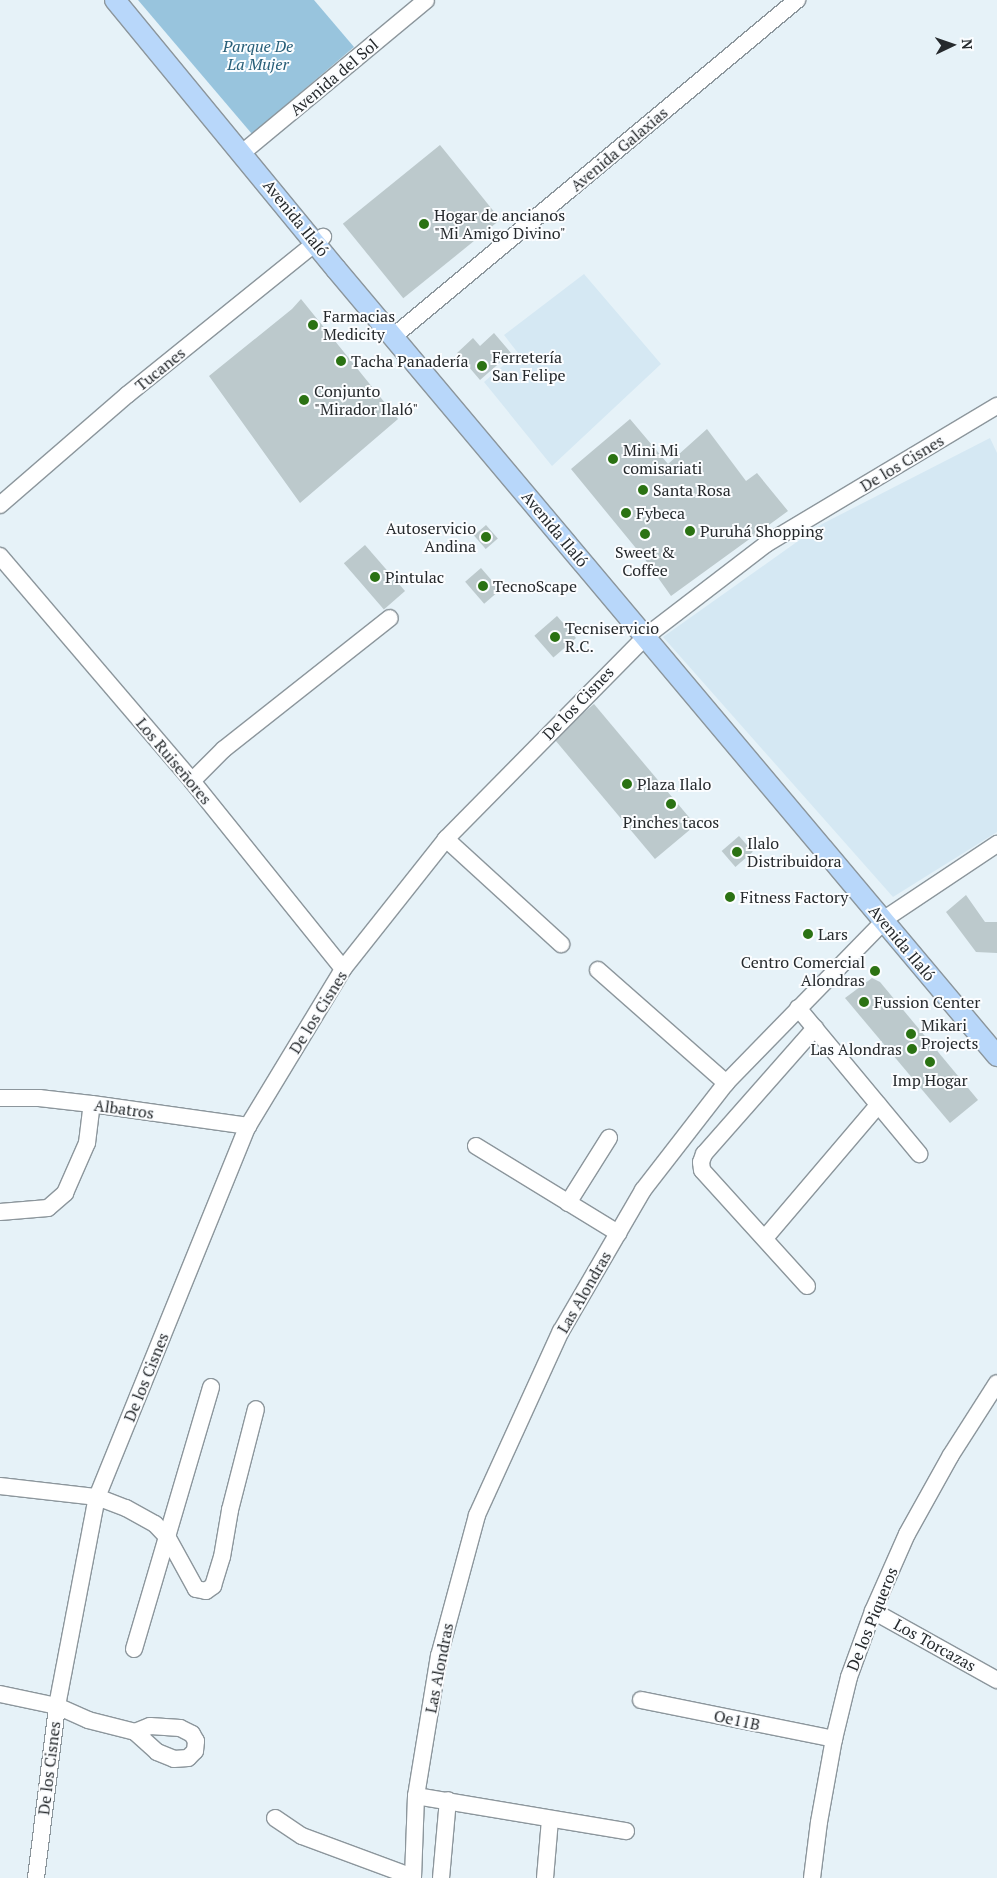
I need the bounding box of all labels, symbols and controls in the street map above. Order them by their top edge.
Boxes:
north arrow [927,20,977,70]
street label: Avenida del Sol [286,35,382,119]
park label: Parque De La Mujer [223,36,293,74]
text: N [958,38,977,50]
street label: Avenida Galaxias [567,103,671,195]
street label: Avenida Ilaló [259,176,333,260]
place label: Hogar de ancianos "Mi Amigo Divino" [434,205,566,243]
marker: Hogar de ancianos "Mi Amigo Divino" [418,218,430,230]
place label: Farmacias Medicity [323,306,395,344]
marker: Farmacias Medicity [307,319,319,331]
street label: Tucanes [131,343,189,395]
place label: Ferretería San Felipe [492,347,566,385]
place label: Tacha Panadería [351,351,468,371]
marker: Tacha Panadería [335,355,347,367]
marker: Ferretería San Felipe [476,360,488,372]
place label: Conjunto "Mirador Ilaló" [314,381,418,419]
marker: Conjunto "Mirador Ilaló" [298,394,310,406]
street label: De los Cisnes [857,430,947,496]
place label: Mini Mi comisariati [623,440,702,478]
marker: Mini Mi comisariati [607,453,619,465]
place label: Santa Rosa [653,480,731,500]
marker: Santa Rosa [637,484,649,496]
street label: Avenida Ilaló [518,487,592,571]
place label: Fybeca [636,503,685,523]
marker: Fybeca [620,507,632,519]
place label: Autoservicio Andina [386,518,476,556]
place label: Puruhá Shopping [700,521,823,541]
marker: Puruhá Shopping [684,525,696,537]
marker: Sweet & Coffee [639,528,651,540]
marker: Autoservicio Andina [480,531,492,543]
place label: Sweet & Coffee [615,542,675,580]
place label: Pintulac [385,567,444,587]
marker: Pintulac [369,571,381,583]
place label: TecnoScape [493,576,577,596]
marker: TecnoScape [477,580,489,592]
place label: Tecniservicio R.C. [565,618,659,656]
marker: Tecniservicio R.C. [549,631,561,643]
street label: De los Cisnes [538,662,618,744]
street label: Los Ruiseñores [132,714,216,808]
place label: Plaza Ilalo [637,774,711,794]
marker: Plaza Ilalo [621,778,633,790]
marker: Pinches tacos [665,798,677,810]
place label: Pinches tacos [623,812,719,832]
place label: Ilalo Distribuidora [747,833,842,871]
marker: Ilalo Distribuidora [731,846,743,858]
place label: Fitness Factory [740,887,848,907]
marker: Fitness Factory [724,891,736,903]
street label: Avenida Ilaló [865,901,939,985]
place label: Lars [818,924,848,944]
marker: Lars [802,928,814,940]
place label: Centro Comercial Alondras [741,952,865,990]
marker: Centro Comercial Alondras [869,965,881,977]
street label: De los Cisnes [285,967,351,1057]
place label: Fussion Center [874,992,980,1012]
marker: Fussion Center [858,996,870,1008]
place label: Mikari Projects [921,1015,978,1053]
marker: Mikari Projects [905,1028,917,1040]
place label: Las Alondras [810,1039,902,1059]
marker: Las Alondras [906,1043,918,1055]
marker: Imp Hogar [924,1056,936,1068]
place label: Imp Hogar [892,1070,968,1090]
street label: Albatros [93,1095,155,1123]
street label: Las Alondras [553,1247,615,1337]
street label: De los Cisnes [119,1330,173,1424]
street label: De los Piqueros [842,1564,902,1674]
street label: Los Torcazas [891,1615,979,1675]
street label: Las Alondras [421,1621,457,1715]
street label: Oe11B [712,1706,762,1734]
street label: De los Cisnes [34,1720,64,1816]

